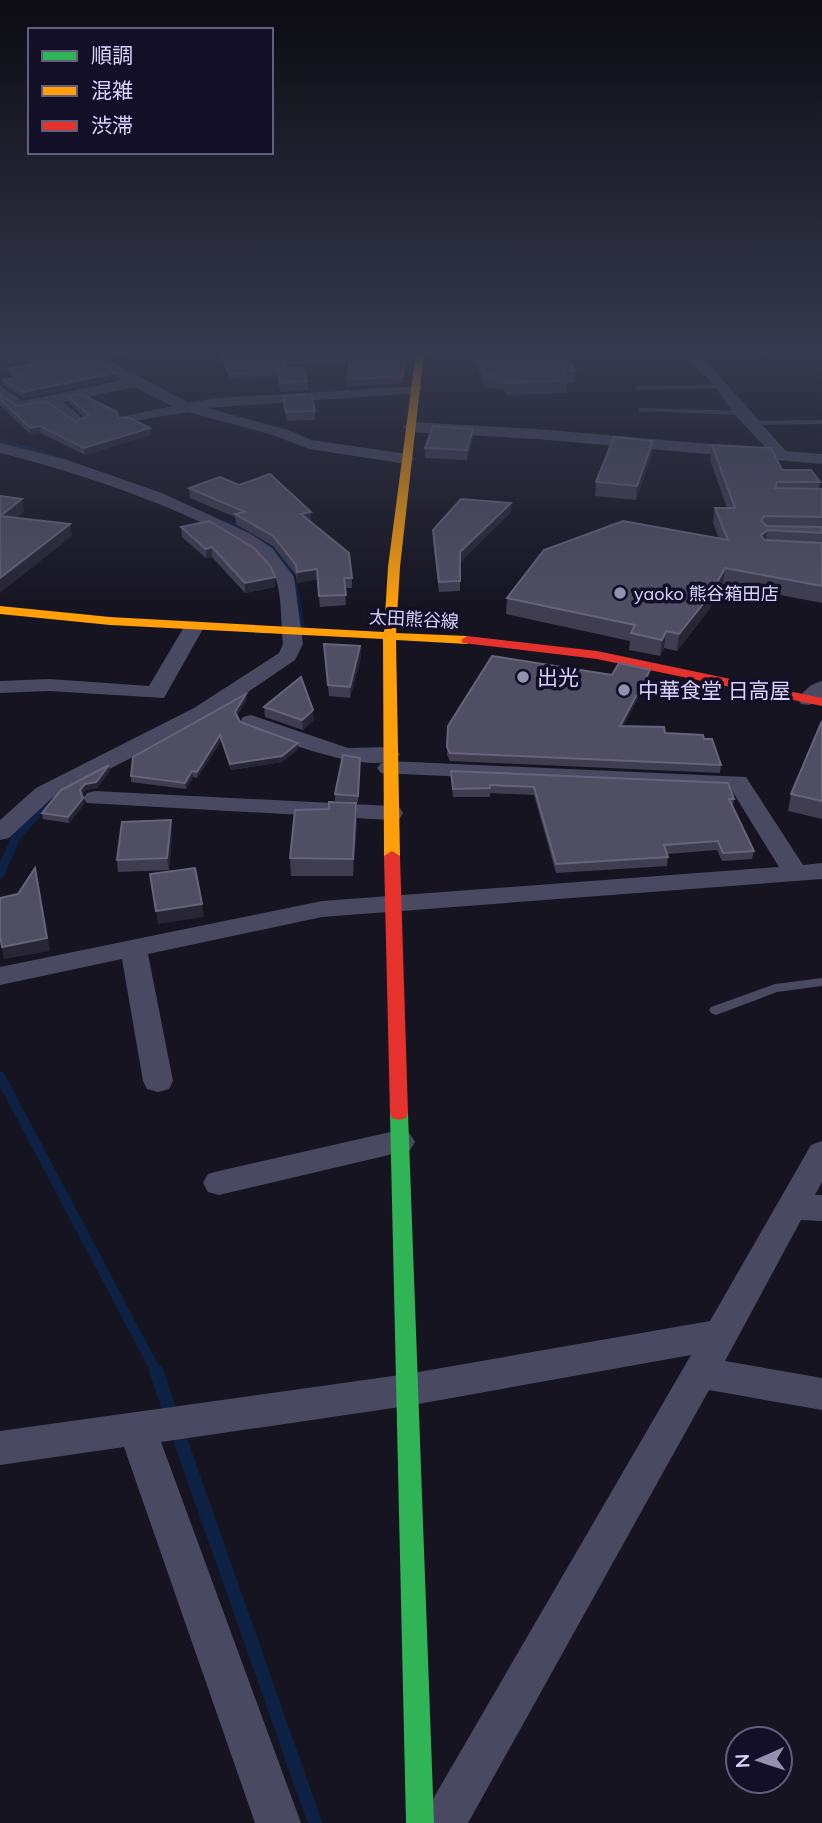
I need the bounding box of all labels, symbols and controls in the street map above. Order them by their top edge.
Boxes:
legend [28,28,273,154]
text: 順調 [91,42,133,68]
text: 混雑 [91,77,133,103]
text: 渋滞 [91,112,133,138]
place label: yaoko 熊谷箱田店 [634,582,778,605]
marker: yaoko 熊谷箱田店 [612,585,628,601]
street label: 太田熊谷線 [368,605,460,633]
place label: 出光 [537,664,579,690]
marker: 出光 [515,669,531,685]
place label: 中華食堂 日高屋 [638,677,790,703]
marker: 中華食堂 日高屋 [616,682,632,698]
north arrow [724,1725,794,1795]
text: N [730,1753,754,1769]

